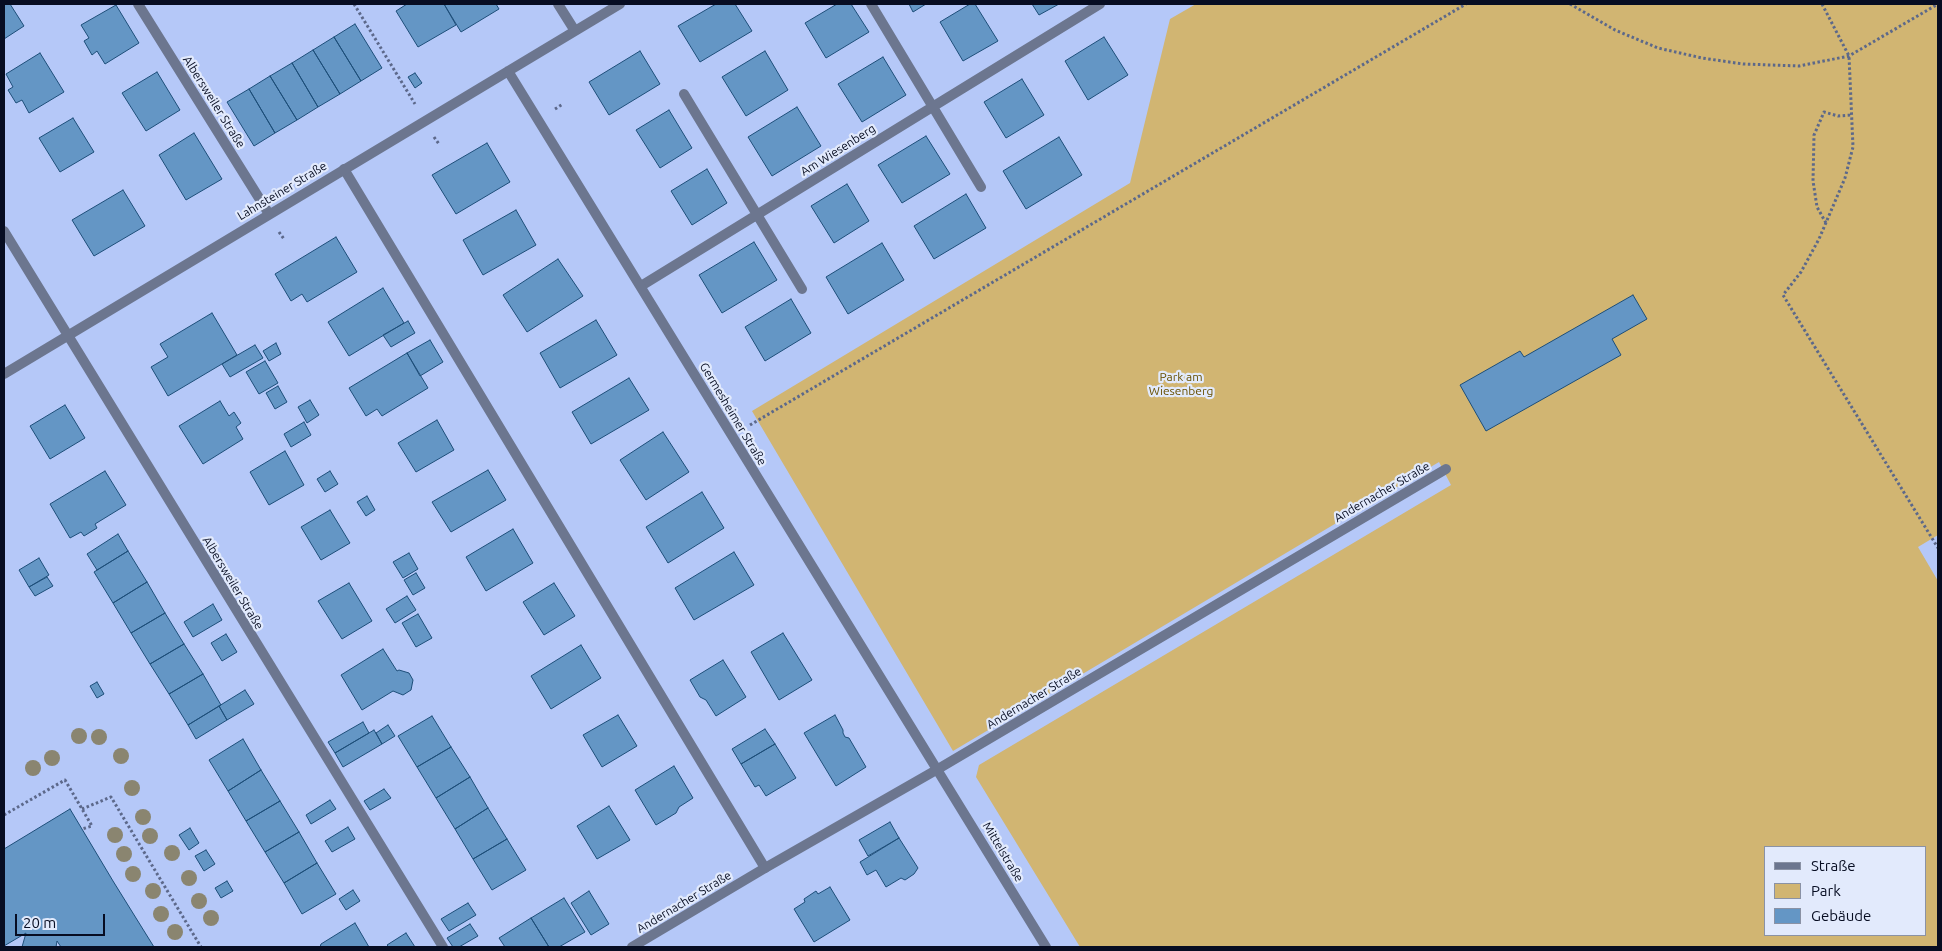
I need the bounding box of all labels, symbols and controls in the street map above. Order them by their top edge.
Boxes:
street label: Albersweiler Straße [180,53,248,151]
street label: Am Wiesenberg [798,121,878,179]
street label: Lahnsteiner Straße [235,159,329,223]
street label: Germesheimer Straße [697,360,769,468]
park label: Park am Wiesenberg [1149,370,1213,398]
street label: Andernacher Straße [1332,459,1432,525]
street label: Albersweiler Straße [200,534,266,632]
street label: Andernacher Straße [984,664,1084,732]
street label: Mittelstraße [980,820,1026,884]
legend [1764,846,1927,936]
text: Straße [1811,857,1855,874]
street label: Andernacher Straße [634,868,734,936]
text: Park [1811,882,1841,899]
scale bar [18,904,108,936]
text: Gebäude [1811,907,1871,924]
text: 20 m [23,914,56,931]

